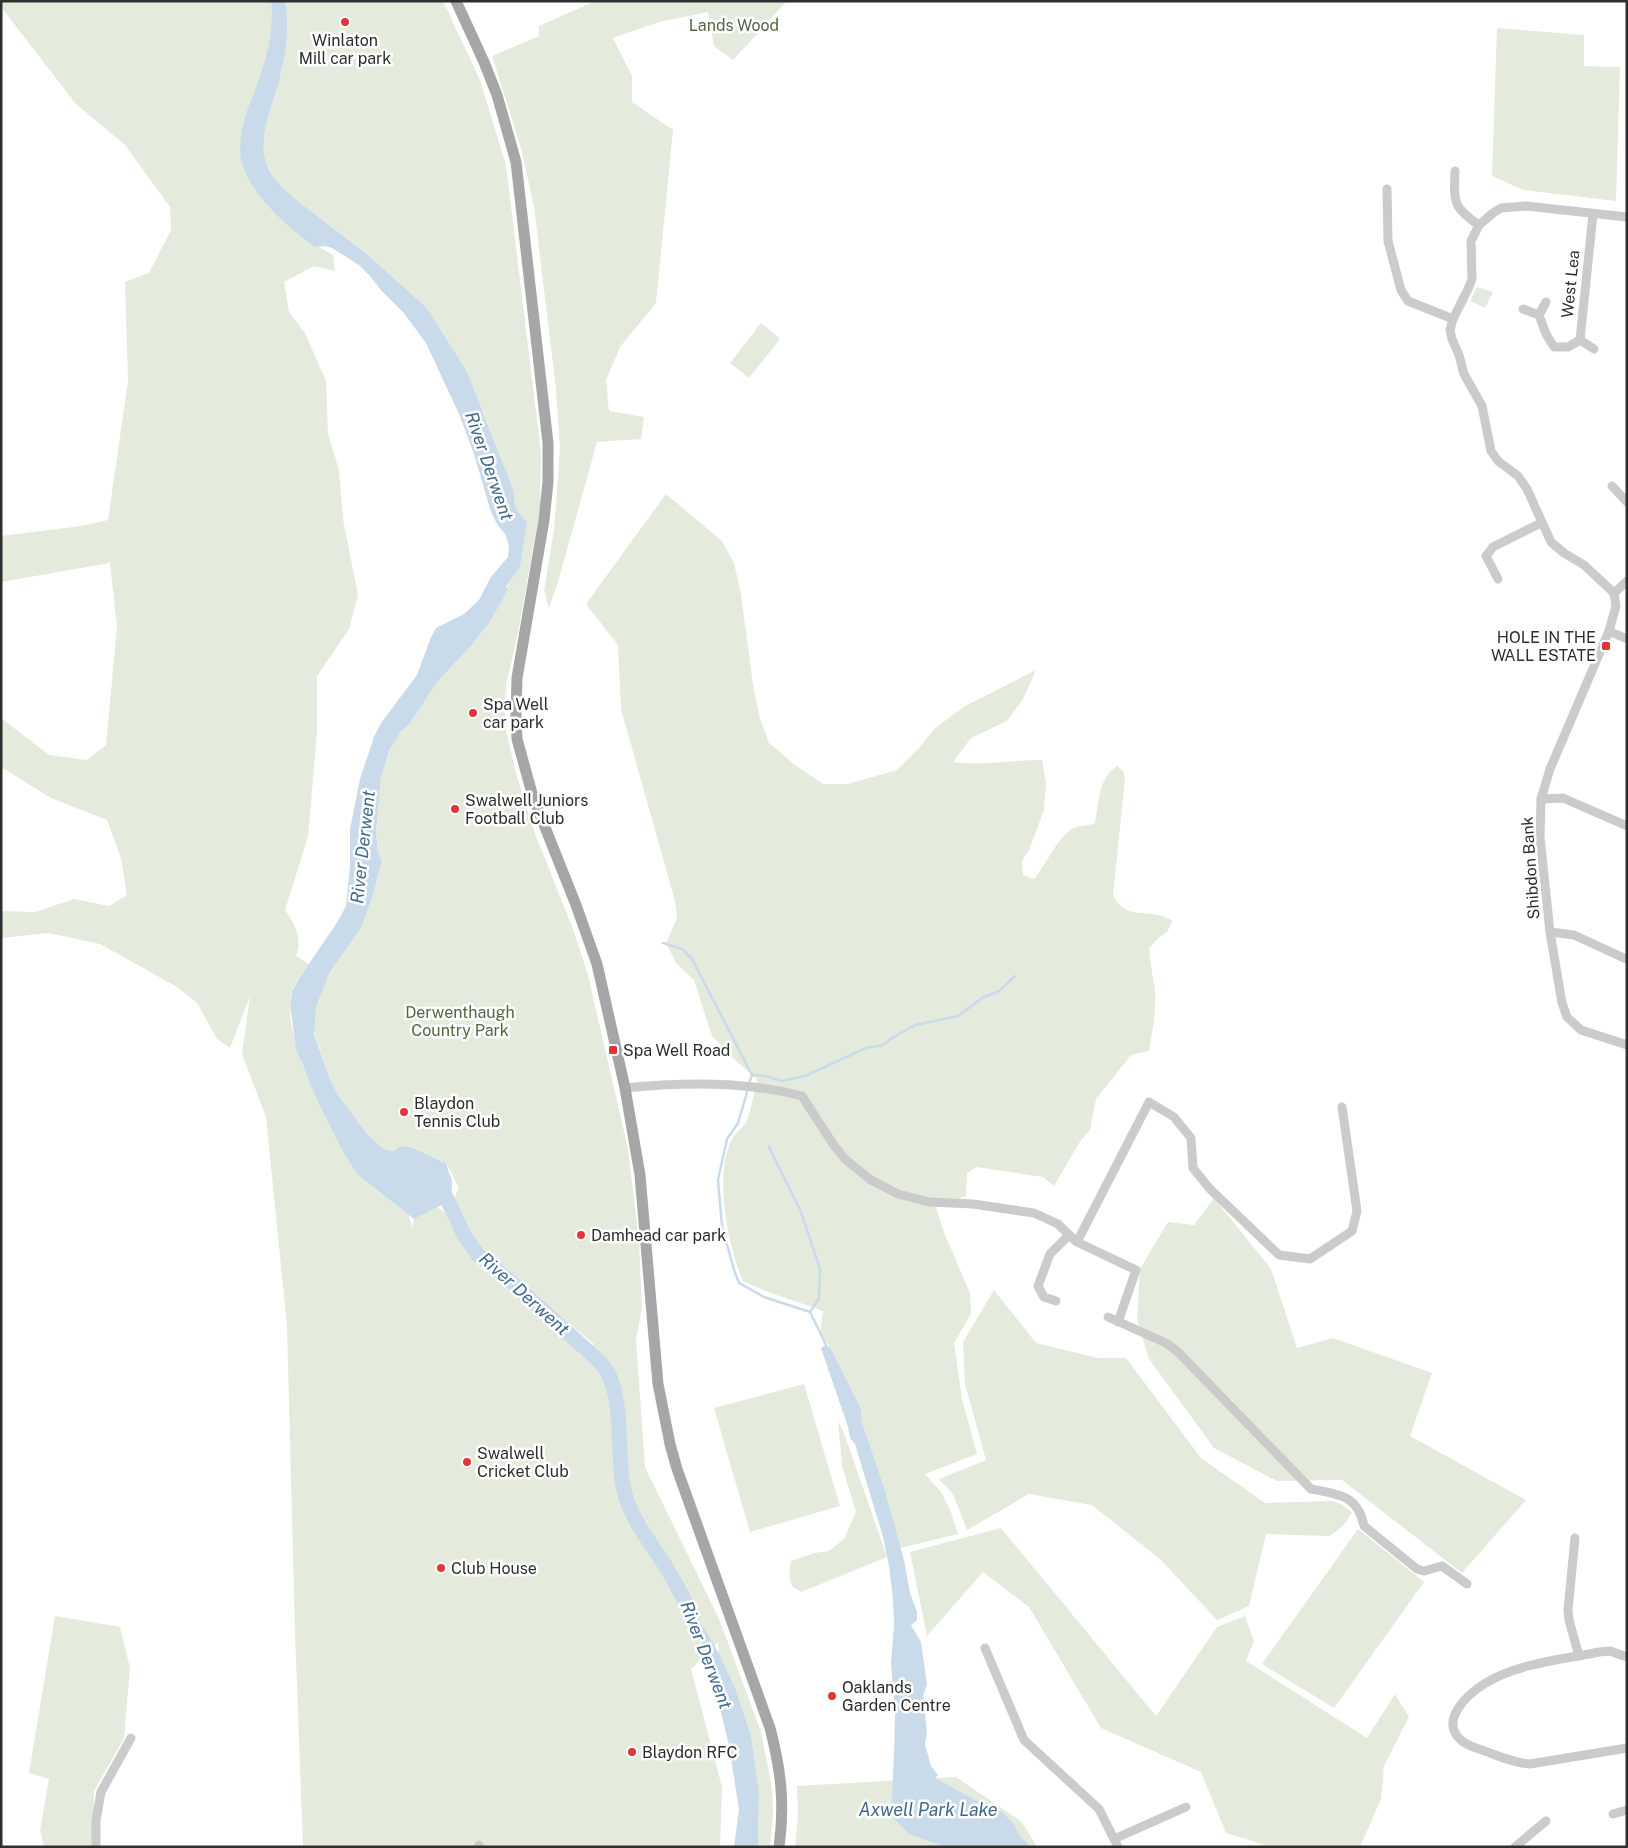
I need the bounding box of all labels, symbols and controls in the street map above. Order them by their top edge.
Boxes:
marker: Winlaton Mill car park [339,16,351,28]
park label: Lands Wood [689,16,779,35]
place label: Winlaton Mill car park [299,31,391,68]
street label: West Lea [1557,249,1584,319]
water label: River Derwent [461,409,518,523]
place label: HOLE IN THE WALL ESTATE [1491,628,1596,665]
marker: HOLE IN THE WALL ESTATE [1600,640,1612,652]
place label: Spa Well car park [483,695,549,732]
marker: Spa Well car park [467,707,479,719]
water label: River Derwent [346,789,379,905]
place label: Swalwell Juniors Football Club [465,791,588,828]
marker: Swalwell Juniors Football Club [449,803,461,815]
street label: Shibdon Bank [1517,816,1544,920]
park label: Derwenthaugh Country Park [405,1003,515,1040]
place label: Spa Well Road [623,1041,730,1060]
marker: Spa Well Road [607,1044,619,1056]
place label: Blaydon Tennis Club [414,1094,500,1131]
marker: Blaydon Tennis Club [398,1106,410,1118]
place label: Damhead car park [591,1226,726,1245]
marker: Damhead car park [575,1229,587,1241]
water label: River Derwent [475,1248,574,1340]
place label: Swalwell Cricket Club [477,1444,569,1481]
marker: Swalwell Cricket Club [461,1456,473,1468]
place label: Club House [451,1559,537,1578]
marker: Club House [435,1562,447,1574]
water label: River Derwent [676,1598,737,1712]
place label: Oaklands Garden Centre [842,1678,951,1715]
marker: Oaklands Garden Centre [826,1690,838,1702]
place label: Blaydon RFC [642,1743,738,1762]
marker: Blaydon RFC [626,1746,638,1758]
water label: Axwell Park Lake [858,1799,998,1820]

